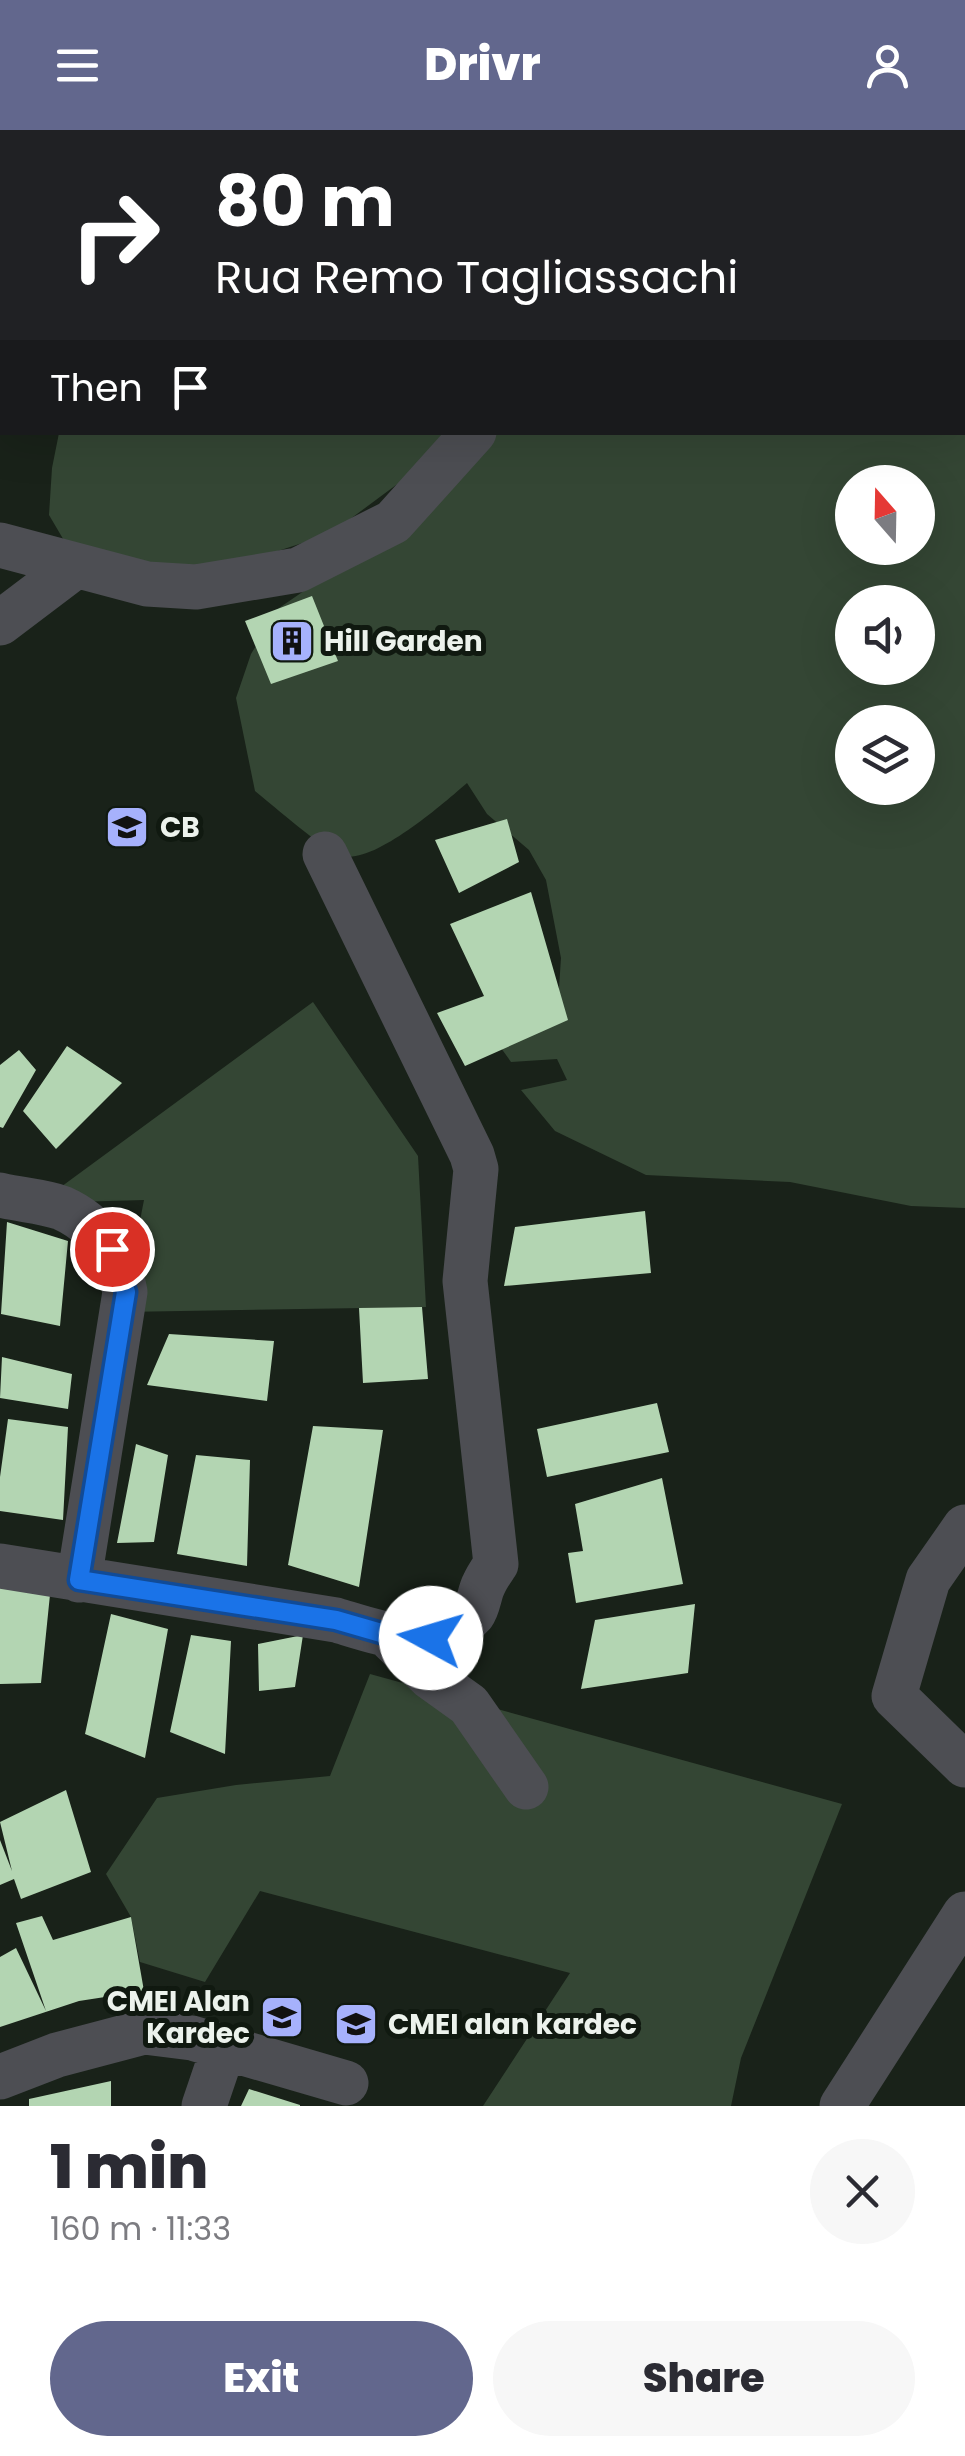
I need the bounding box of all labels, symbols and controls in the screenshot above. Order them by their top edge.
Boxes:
text: Drivr [424,33,541,96]
icon: menu [50,38,105,93]
icon: person [860,38,915,93]
text: 80 m [215,152,395,251]
icon: right [50,170,180,300]
text: Rua Remo Tagliassachi [215,246,738,309]
icon: arrive [163,360,218,415]
text: Then [50,361,143,414]
north arrow [835,465,935,565]
map controls [835,465,935,805]
button: sound [835,585,935,685]
building icon: Hill Garden [269,618,315,664]
place label: Hill Garden [324,622,483,661]
button: layers [835,705,935,805]
school or university icon: CB [104,804,150,850]
place label: CB [160,808,200,847]
pin [70,1207,155,1292]
icon: arrive [85,1222,140,1277]
position arrow [379,1586,483,1690]
place label: CMEI Alan Kardec [107,1982,250,2053]
school or university icon: CMEI Alan Kardec [259,1994,305,2040]
school or university icon: CMEI alan kardec [333,2001,379,2047]
place label: CMEI alan kardec [388,2005,637,2044]
text: 1 min [50,2125,208,2209]
button: close [810,2139,915,2244]
text: 160 m · 11:33 [50,2206,231,2251]
button: Exit [50,2321,473,2436]
button: Share [493,2321,915,2436]

